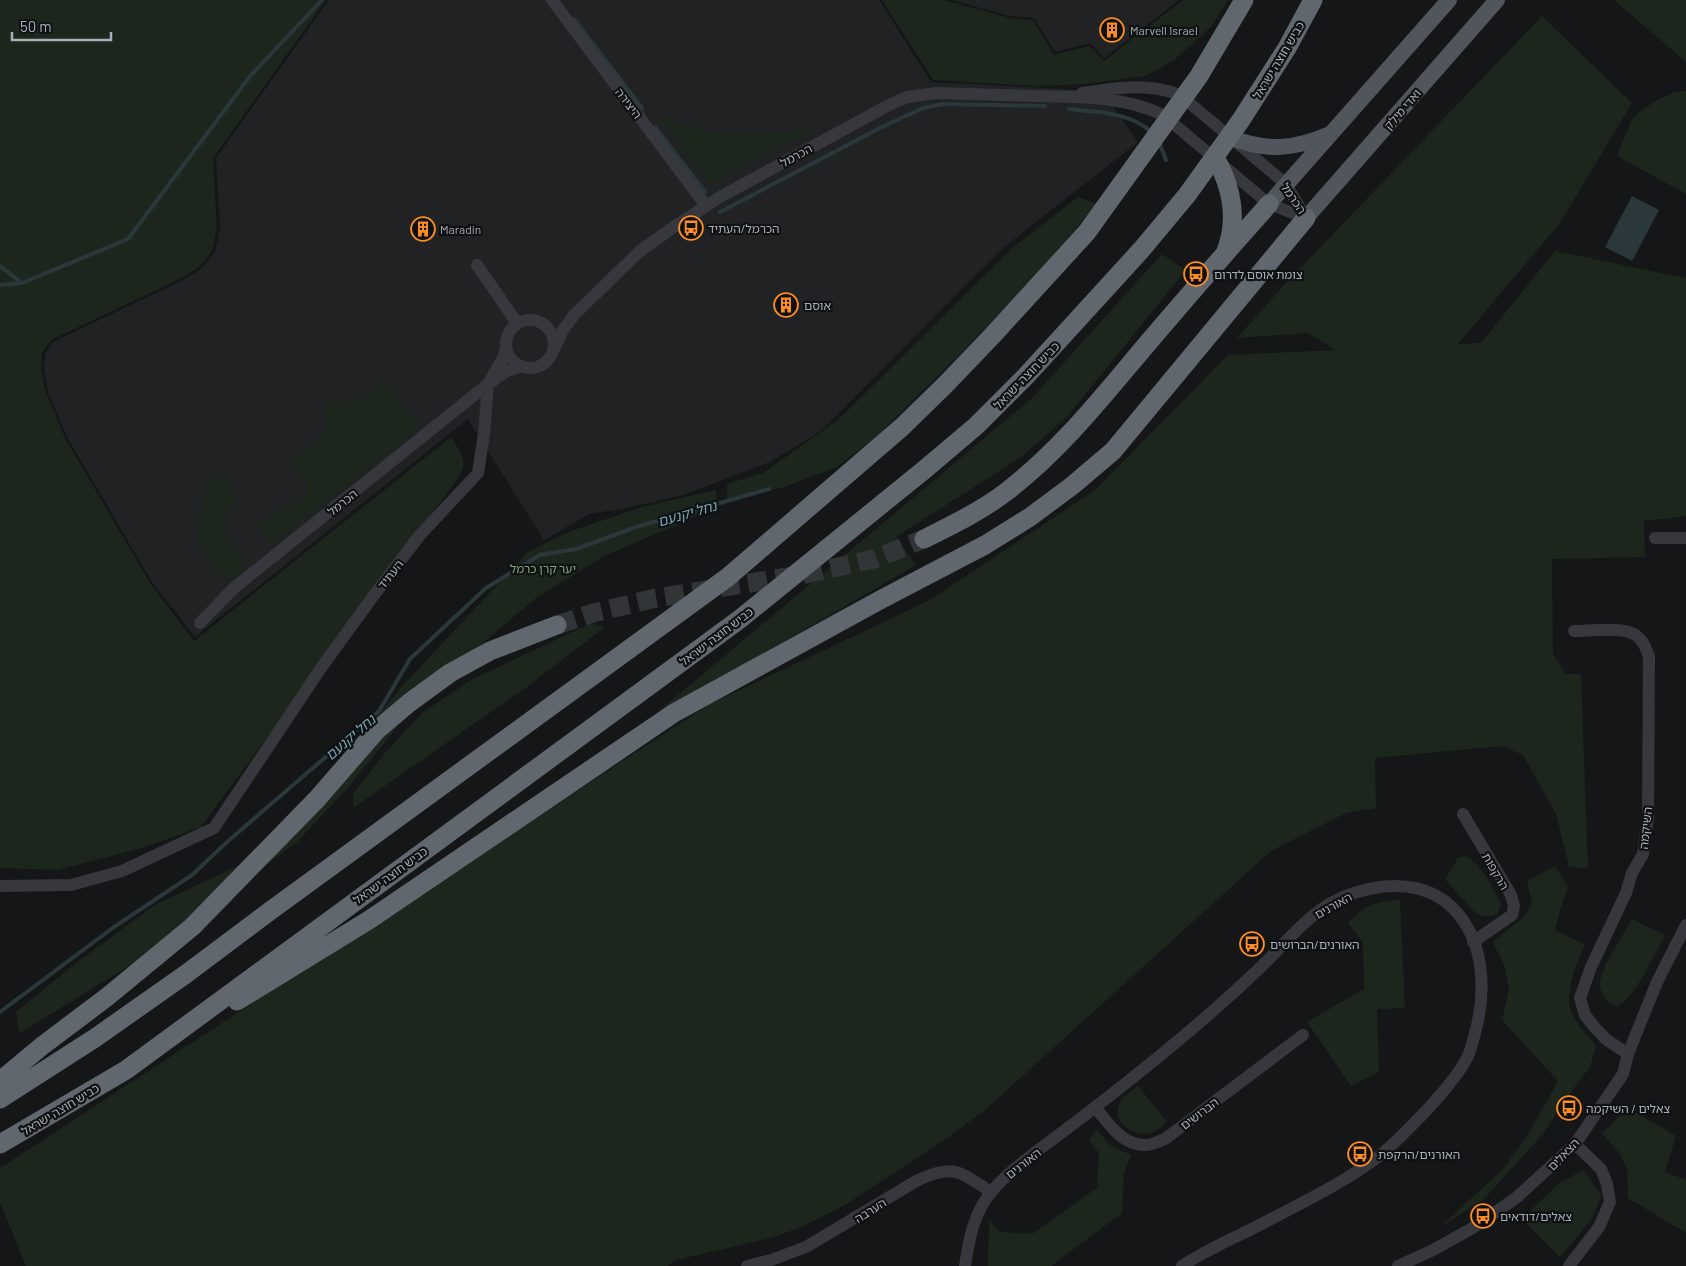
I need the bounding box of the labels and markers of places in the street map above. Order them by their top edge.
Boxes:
building icon: Marvell Israel [1099,17,1125,43]
place label: Marvell Israel [1130,23,1198,37]
bus stop icon: הכרמל/העתיד [678,215,704,241]
building icon: Maradin [410,216,436,242]
place label: הכרמל/העתיד [708,221,780,235]
place label: Maradin [440,222,481,236]
bus stop icon: צומת אוסם לדרום [1183,261,1209,287]
place label: צומת אוסם לדרום [1214,267,1303,281]
building icon: אוסם [773,292,799,318]
place label: אוסם [804,298,831,312]
bus stop icon: האורנים/הברושים [1239,931,1265,957]
place label: האורנים/הברושים [1270,937,1360,951]
bus stop icon: צאלים / השיקמה [1556,1095,1582,1121]
place label: צאלים / השיקמה [1586,1101,1670,1115]
bus stop icon: האורנים/הרקפת [1347,1141,1373,1167]
place label: האורנים/הרקפת [1378,1147,1460,1161]
bus stop icon: צאלים/דודאים [1470,1203,1496,1229]
place label: צאלים/דודאים [1500,1209,1572,1223]

